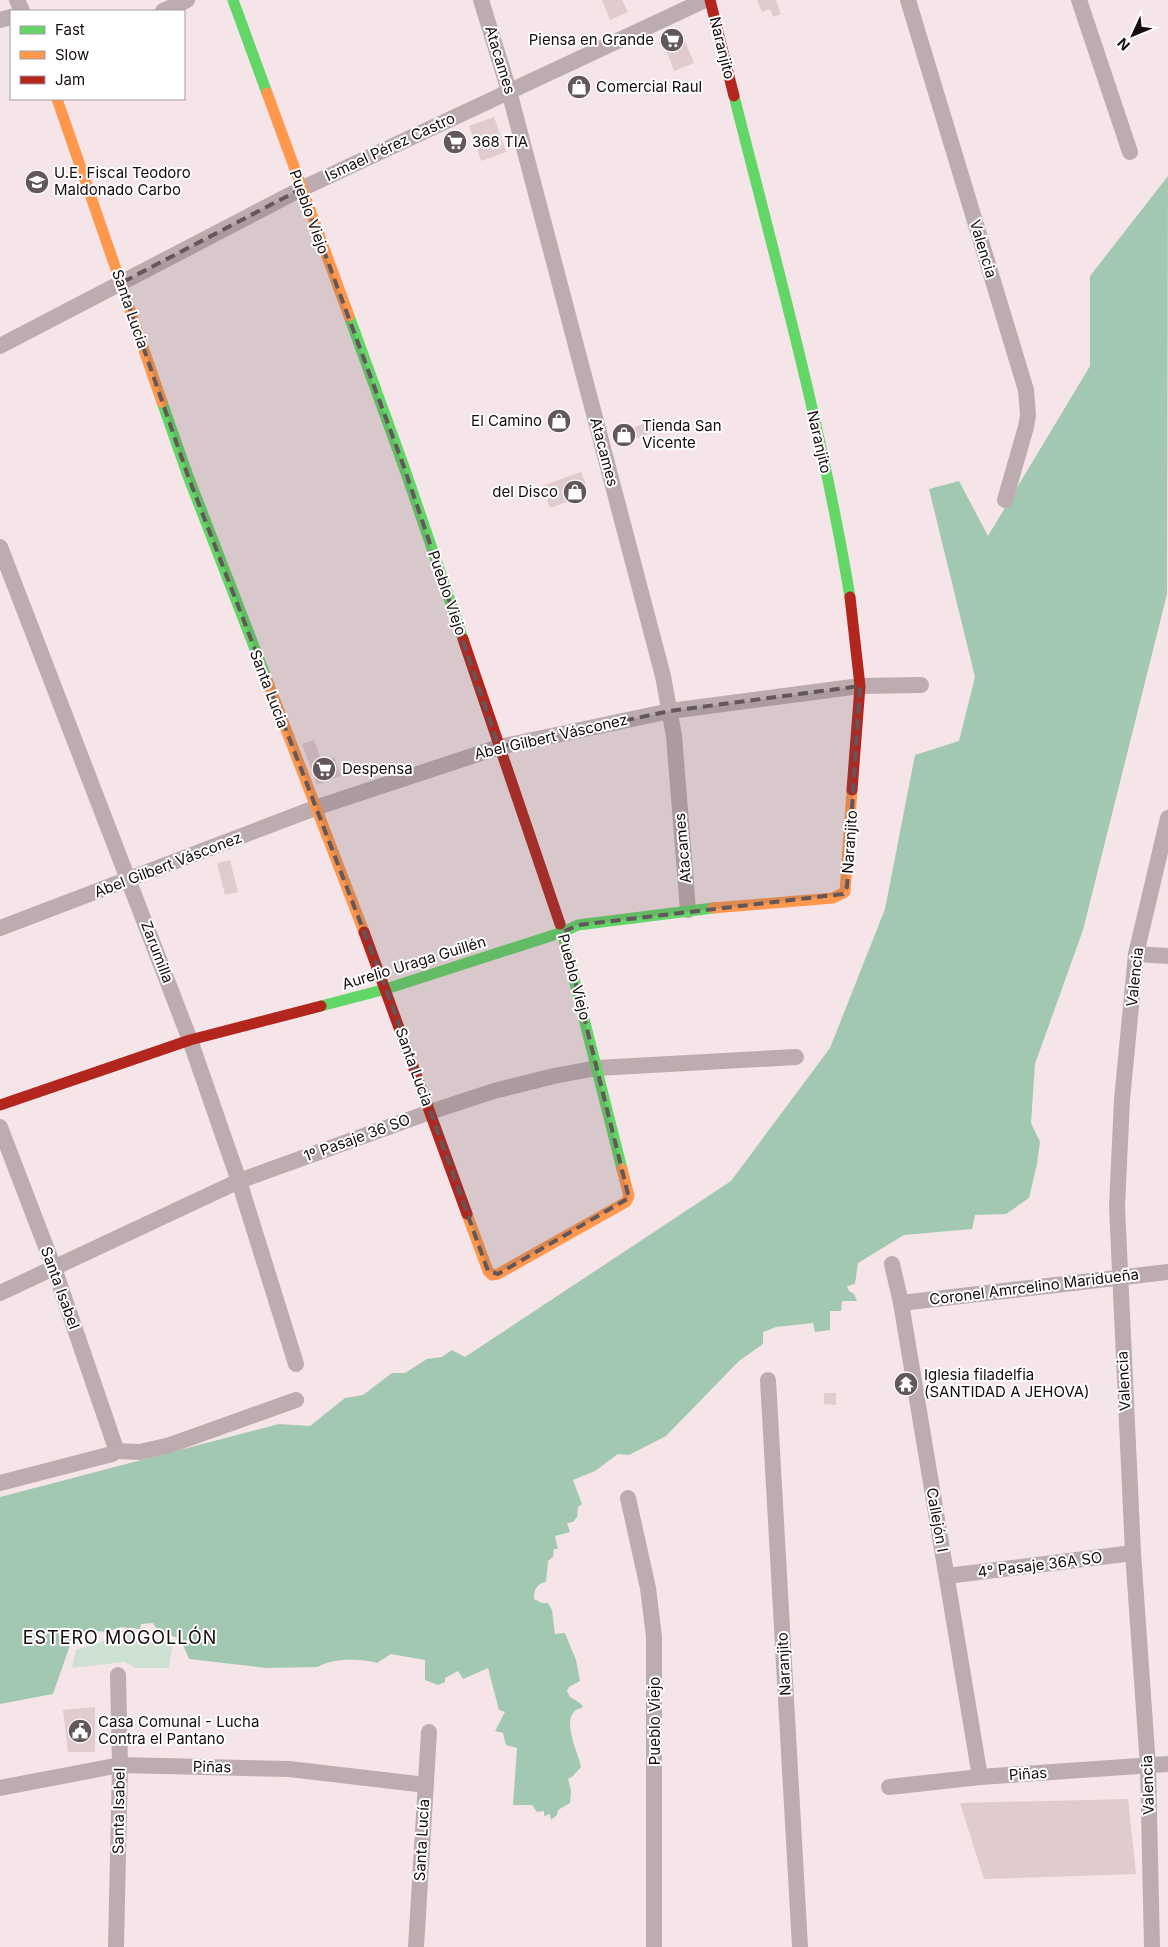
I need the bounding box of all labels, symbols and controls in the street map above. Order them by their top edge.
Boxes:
legend [10,10,185,100]
north arrow [1108,10,1158,60]
street label: Naranjito [706,15,739,81]
text: Fast [55,20,85,39]
street label: Atacames [481,23,520,96]
supermarket icon: Piensa en Grande [659,27,685,53]
place label: Piensa en Grande [529,30,654,49]
text: N [1113,35,1133,54]
text: Slow [55,45,89,64]
text: Jam [55,70,85,89]
shop icon: Comercial Raul [566,74,592,100]
place label: Comercial Raul [596,77,702,96]
street label: Ismael Pérez Castro [322,108,458,185]
supermarket icon: 368 TIA [442,129,468,155]
place label: 368 TIA [472,132,528,151]
place label: U.E. Fiscal Teodoro Maldonado Carbo [54,163,191,199]
street label: Pueblo Viejo [285,167,334,257]
school or university icon: U.E. Fiscal Teodoro Maldonado Carbo [24,169,50,195]
street label: Valencia [966,217,1001,280]
street label: Santa Lucia [108,267,153,351]
shop icon: El Camino [546,408,572,434]
street label: Naranjito [803,409,836,475]
place label: El Camino [471,411,542,430]
street label: Atacames [586,415,623,488]
place label: Tienda San Vicente [642,416,722,452]
shop icon: Tienda San Vicente [611,422,637,448]
shop icon: del Disco [562,479,588,505]
place label: del Disco [492,482,558,501]
street label: Pueblo Viejo [424,548,471,638]
street label: Santa Lucia [246,647,293,731]
street label: Abel Gilbert Vásconez [472,710,629,763]
supermarket icon: Despensa [311,756,337,782]
place label: Despensa [342,759,413,778]
street label: Naranjito [838,810,861,874]
street label: Atacames [670,812,695,884]
street label: Abel Gilbert Vásconez [91,828,244,901]
street label: Zarumilla [137,918,178,985]
street label: Aurelio Uraga Guillén [340,932,488,993]
street label: Pueblo Viejo [554,932,595,1022]
street label: Valencia [1122,946,1147,1008]
street label: Santa Lucia [391,1025,438,1109]
street label: 1º Pasaje 36 SO [301,1109,413,1166]
street label: Santa Isabel [37,1244,84,1332]
street label: Coronel Amrcelino Maridueña [928,1264,1140,1309]
street label: Valencia [1112,1351,1135,1411]
place label: Iglesia filadelfia (SANTIDAD A JEHOVA) [924,1365,1090,1401]
temple icon: Iglesia filadelfia (SANTIDAD A JEHOVA) [893,1371,919,1397]
street label: Callejón I [922,1486,953,1554]
street label: 4° Pasaje 36A SO [976,1547,1103,1582]
district label: ESTERO MOGOLLÓN [23,1626,217,1648]
street label: Naranjito [772,1632,795,1696]
street label: Pueblo Viejo [645,1677,664,1765]
place label: Casa Comunal - Lucha Contra el Pantano [98,1712,259,1748]
public building icon: Casa Comunal - Lucha Contra el Pantano [67,1718,93,1744]
street label: Valencia [1137,1755,1158,1815]
street label: Piñas [193,1757,231,1776]
street label: Piñas [1008,1763,1048,1784]
street label: Santa Isabel [108,1768,129,1854]
street label: Santa Lucía [410,1798,433,1882]

